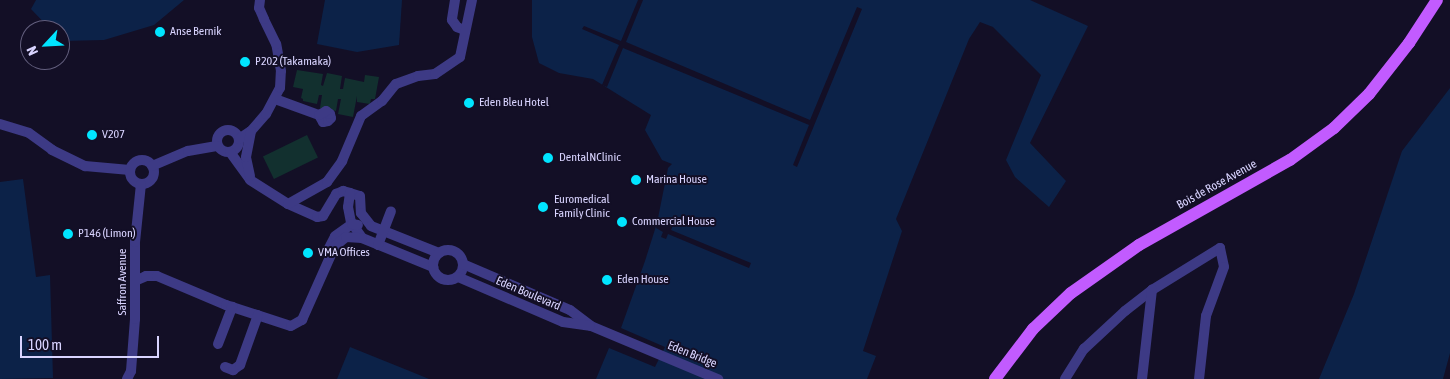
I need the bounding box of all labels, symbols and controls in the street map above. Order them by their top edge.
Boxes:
north arrow [20,20,70,70]
place label: Anse Bernik [170,25,222,39]
marker: Anse Bernik [154,26,166,38]
text: N [23,44,41,58]
place label: P202 (Takamaka) [255,55,331,69]
marker: P202 (Takamaka) [239,56,251,68]
place label: Eden Bleu Hotel [479,96,549,110]
marker: Eden Bleu Hotel [463,97,475,109]
place label: V207 [102,128,125,142]
marker: V207 [86,129,98,141]
marker: DentalNClinic [541,151,555,165]
place label: DentalNClinic [559,151,621,165]
street label: Bois de Rose Avenue [1175,157,1259,213]
place label: Marina House [646,173,707,187]
marker: Marina House [630,174,642,186]
place label: Euromedical Family Clinic [554,193,610,221]
marker: Euromedical Family Clinic [536,200,550,214]
place label: Commercial House [632,215,715,229]
marker: Commercial House [616,216,628,228]
place label: P146 (Limon) [78,227,136,241]
marker: P146 (Limon) [62,228,74,240]
place label: VMA Offices [318,246,370,260]
marker: VMA Offices [302,247,314,259]
street label: Saffron Avenue [116,249,130,315]
place label: Eden House [617,273,669,287]
street label: Eden Boulevard [493,274,563,314]
marker: Eden House [601,274,613,286]
scale bar [22,326,161,358]
text: 100 m [28,336,62,353]
street label: Eden Bridge [665,339,719,371]

